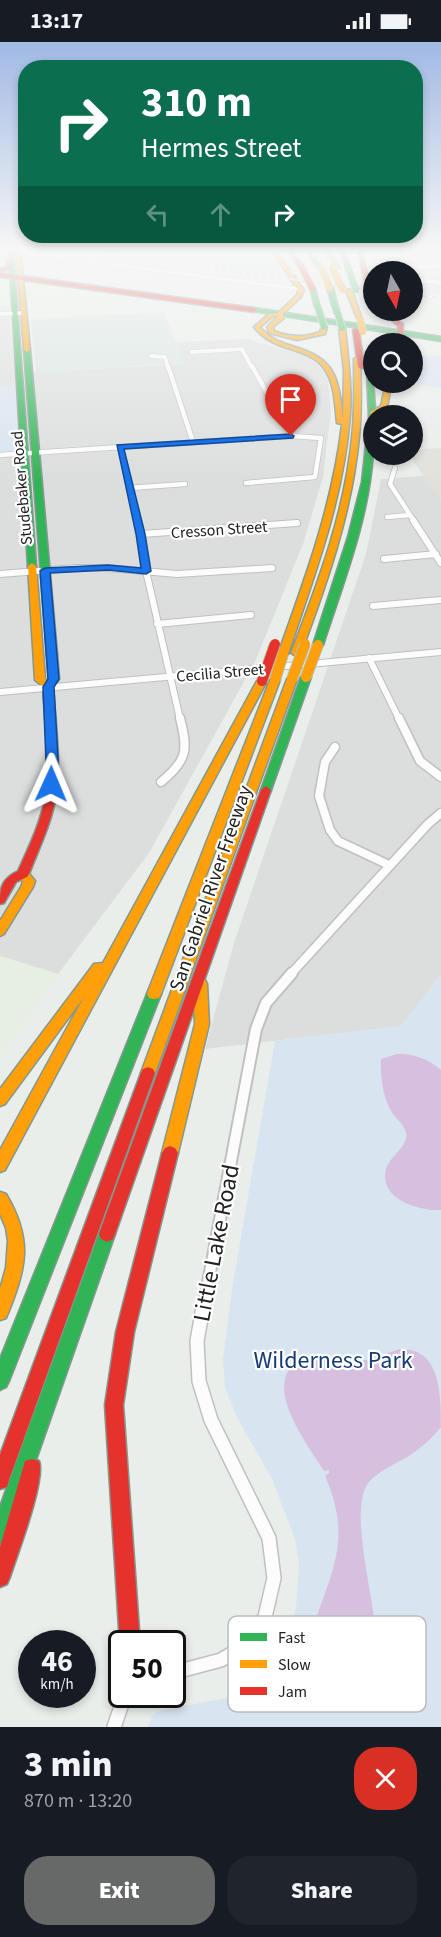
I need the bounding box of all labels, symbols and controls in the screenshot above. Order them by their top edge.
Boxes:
text: 13:17 [30,5,83,37]
text: 310 m [141,73,252,133]
icon: right [42,84,120,162]
text: Hermes Street [141,129,302,168]
icon: left [141,198,174,231]
icon: ahead [204,198,237,231]
icon: right [267,198,300,231]
north arrow [363,261,423,321]
map controls [363,261,423,465]
button: search [363,333,423,393]
pin [265,374,316,436]
icon: arrive [274,383,307,416]
button: layers [363,405,423,465]
street label: Studebaker Road [6,430,38,546]
street label: Cresson Street [170,516,269,544]
street label: Cecilia Street [175,658,265,688]
position arrow [19,752,83,816]
street label: San Gabriel River Freeway [163,781,260,995]
street label: Little Lake Road [184,1161,249,1325]
park label: Wilderness Park [253,1343,413,1378]
legend [228,1616,426,1712]
text: Fast [278,1627,306,1649]
speed limit sign: 50 [108,1630,186,1708]
text: 46 [41,1640,73,1683]
text: Slow [278,1654,311,1676]
text: km/h [40,1674,74,1695]
text: Jam [278,1681,307,1703]
text: 3 min [24,1739,112,1790]
button: close [354,1747,417,1810]
text: 870 m · 13:20 [24,1787,132,1815]
button: Exit [24,1856,215,1925]
button: Share [227,1856,417,1925]

